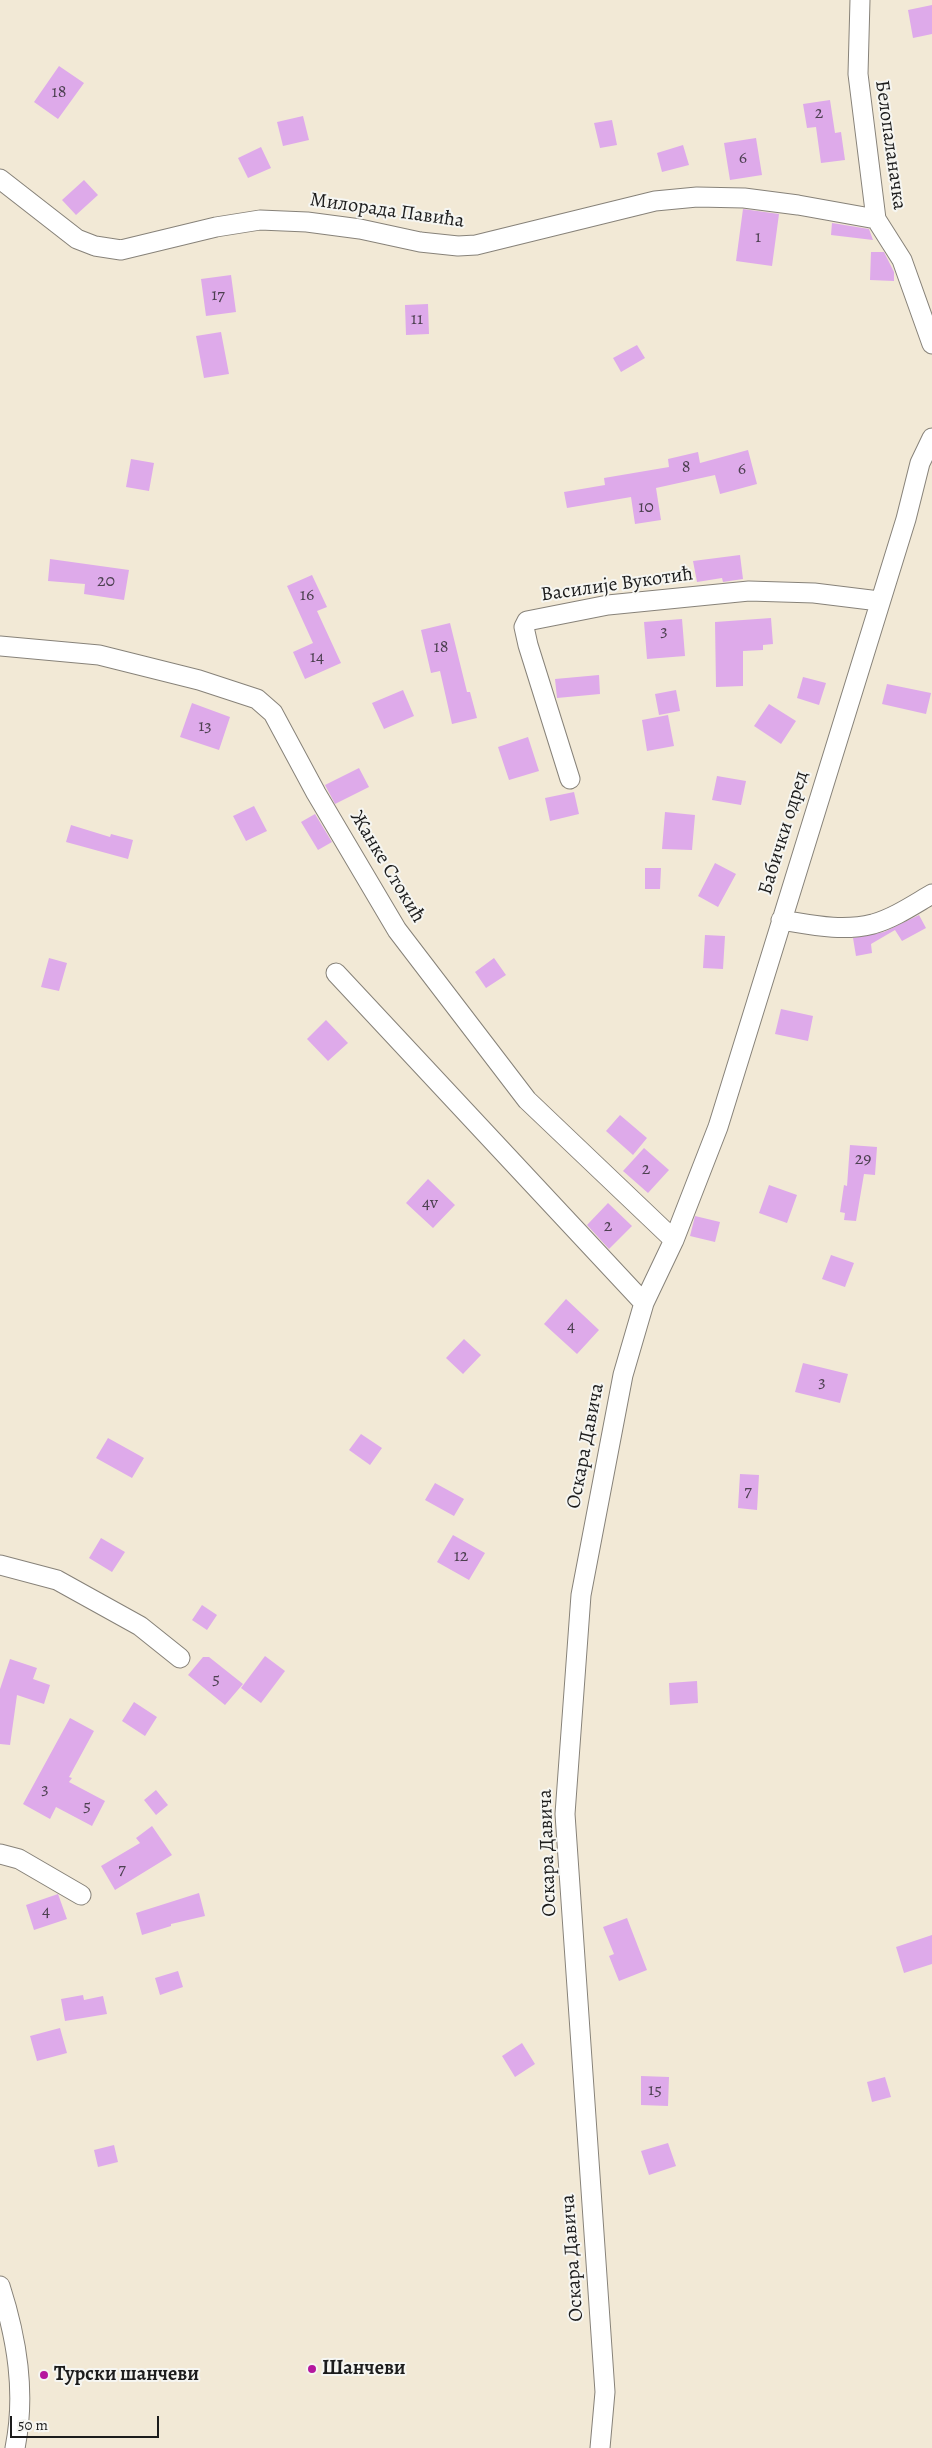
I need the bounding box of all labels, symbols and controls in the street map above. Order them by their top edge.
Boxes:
street label: Белопаланачка [869,79,911,211]
house number: 18 [52,82,66,104]
house number: 2 [815,103,823,125]
house number: 6 [739,148,747,170]
street label: Милорада Павића [308,188,466,234]
house number: 1 [755,227,761,249]
house number: 17 [211,285,225,307]
house number: 11 [411,309,423,331]
house number: 8 [682,457,690,479]
house number: 6 [738,459,746,481]
house number: 10 [638,497,654,519]
street label: Василије Вукотић [539,562,695,608]
house number: 20 [97,571,115,593]
house number: 16 [300,585,314,607]
house number: 3 [660,621,668,643]
house number: 18 [434,637,448,659]
house number: 14 [310,647,324,669]
house number: 13 [198,716,212,738]
street label: Бабички одред [754,768,814,898]
street label: Жанке Стокић [344,807,430,927]
house number: 29 [855,1149,871,1171]
house number: 2 [642,1159,650,1181]
house number: 4v [422,1193,438,1215]
house number: 2 [604,1216,612,1238]
house number: 4 [567,1316,575,1338]
house number: 3 [818,1372,826,1394]
street label: Оскара Давича [562,1381,610,1511]
house number: 7 [744,1481,752,1503]
house number: 12 [454,1546,468,1568]
house number: 5 [212,1669,220,1691]
house number: 3 [41,1779,49,1801]
street label: Оскара Давича [534,1789,562,1917]
house number: 5 [83,1796,91,1818]
house number: 7 [118,1859,126,1881]
house number: 4 [42,1901,50,1923]
house number: 15 [648,2080,662,2102]
street label: Оскара Давича [557,2194,589,2322]
place label: Шанчеви [322,2357,406,2381]
place label: Турски шанчеви [54,2363,199,2387]
marker: Шанчеви [306,2363,318,2375]
marker: Турски шанчеви [38,2369,50,2381]
scale bar [12,2406,161,2438]
text: 50 m [18,2415,48,2435]

